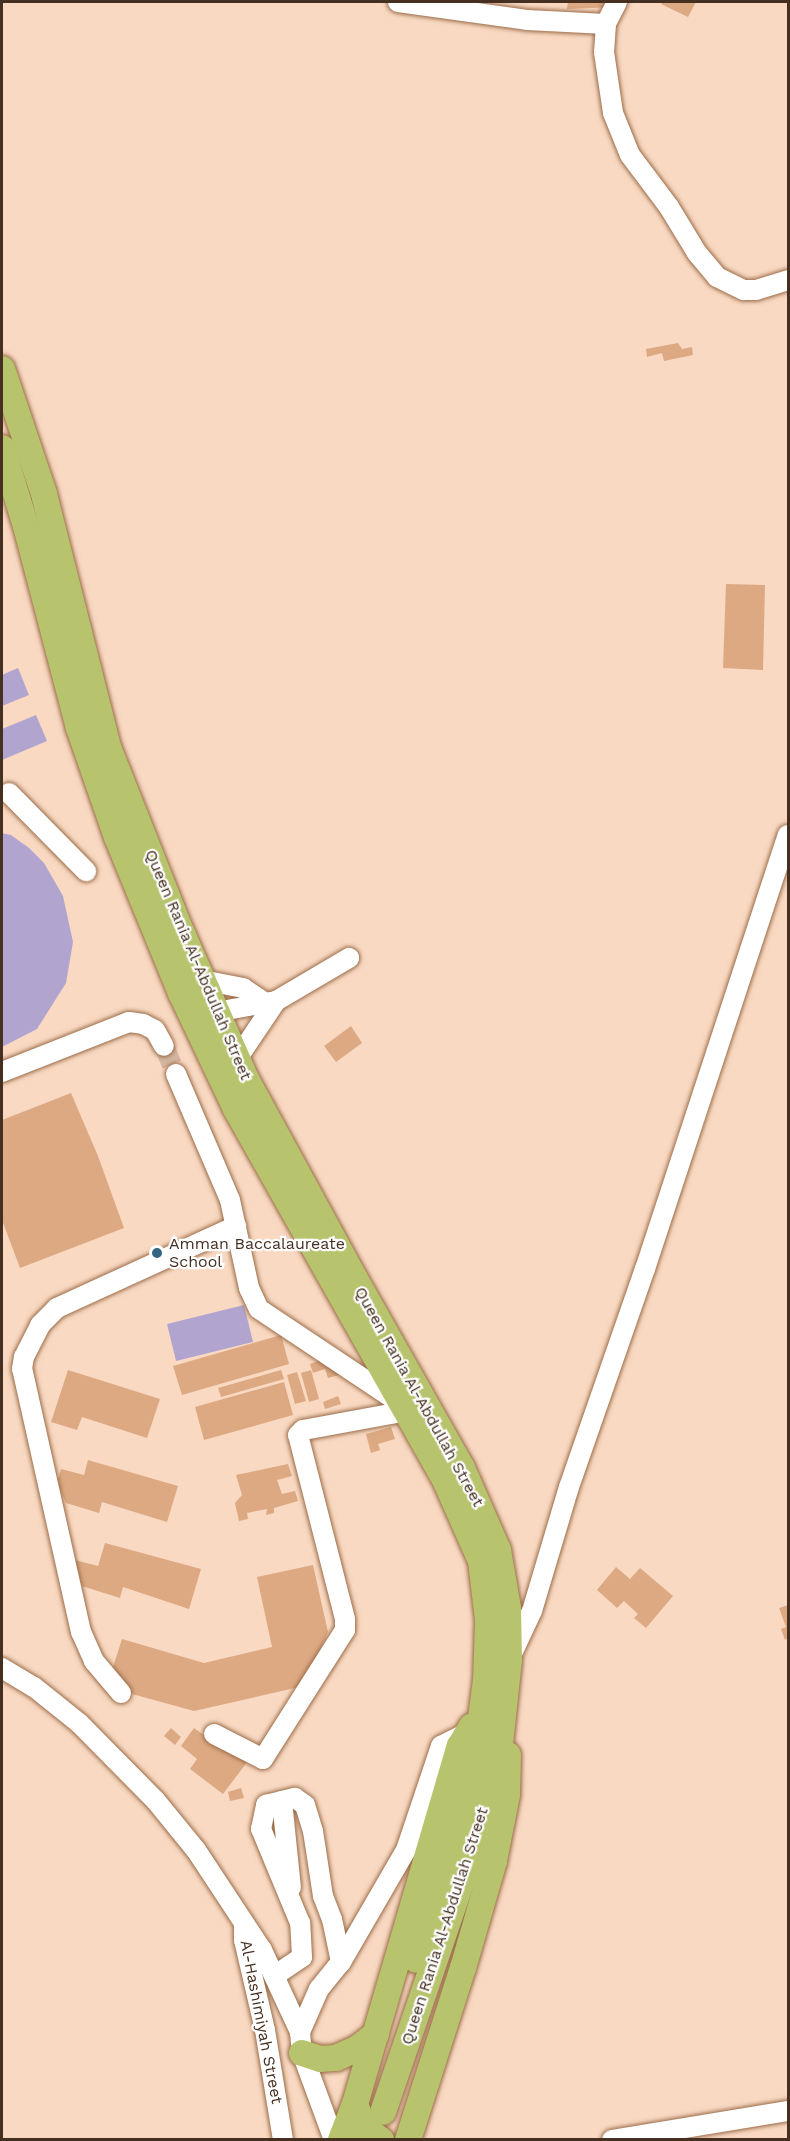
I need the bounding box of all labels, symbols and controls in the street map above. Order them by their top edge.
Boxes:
street label: Queen Rania Al-Abdullah Street [140,846,256,1084]
place label: Amman Baccalaureate School [169,1234,345,1272]
marker: Amman Baccalaureate School [150,1246,164,1260]
street label: Queen Rania Al-Abdullah Street [350,1283,488,1511]
street label: Queen Rania Al-Abdullah Street [397,1804,493,2048]
street label: Al-Hashimiyah Street [236,1939,286,2105]

